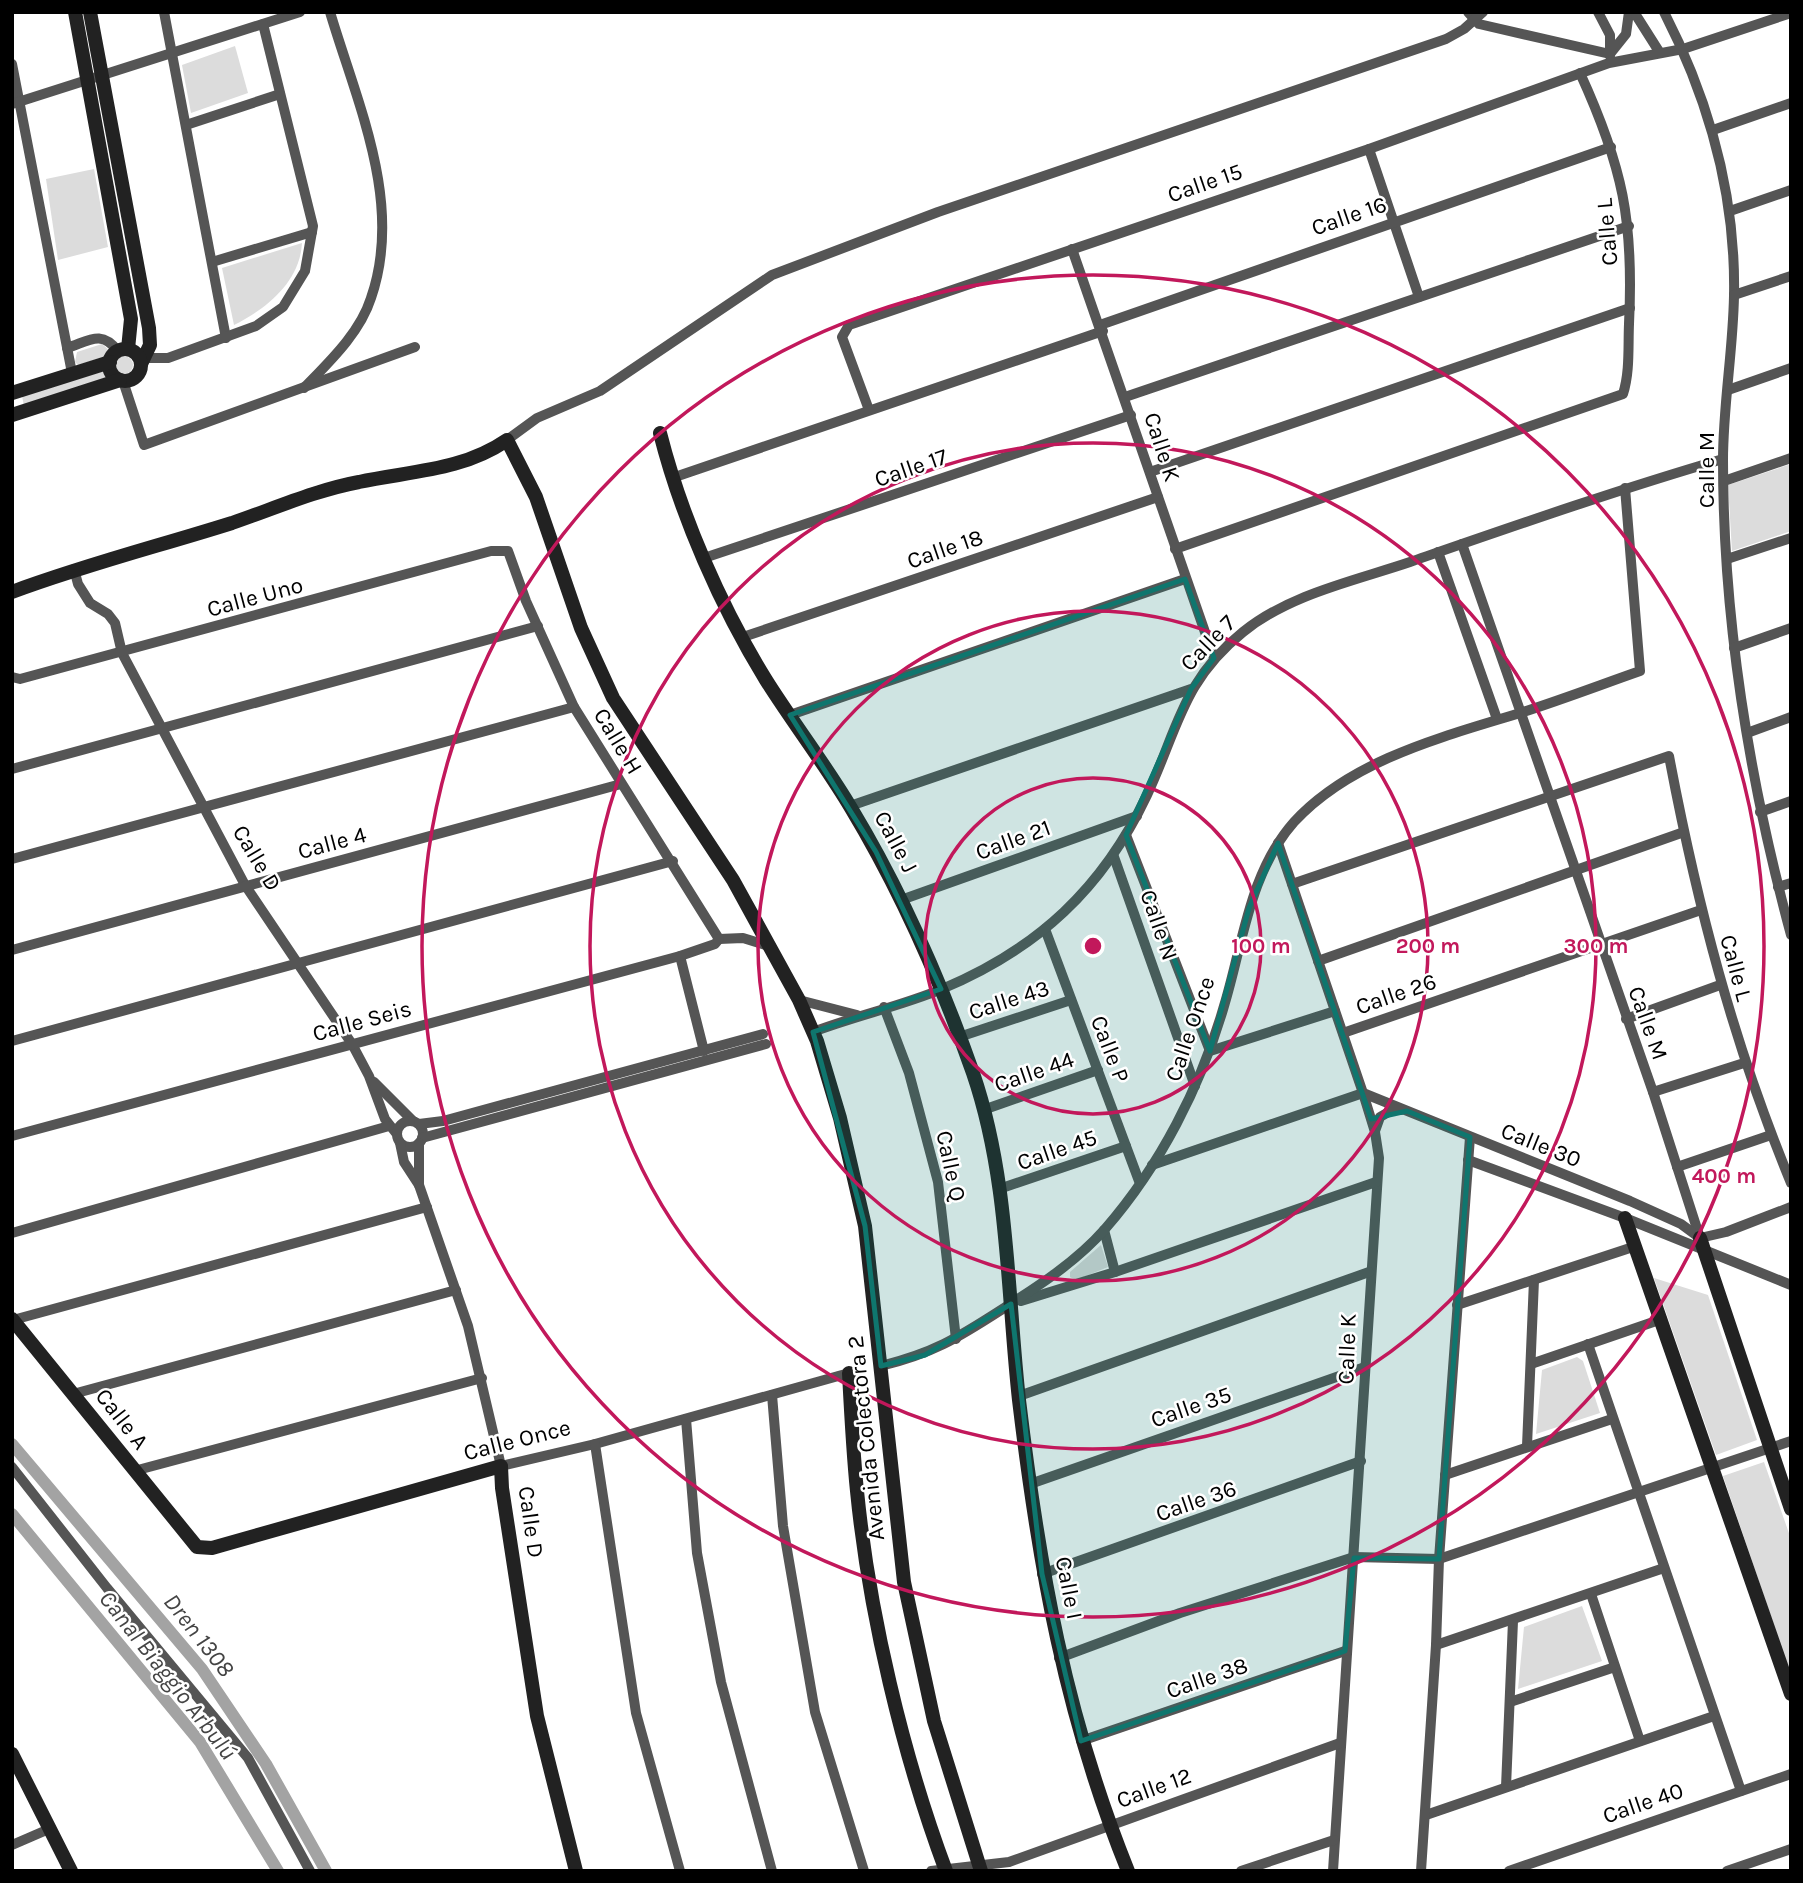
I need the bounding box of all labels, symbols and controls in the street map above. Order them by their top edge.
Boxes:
street label: Calle 15 [1164,158,1246,208]
street label: Calle 16 [1308,191,1390,241]
street label: Calle L [1591,197,1623,267]
street label: Calle K [1138,409,1186,485]
street label: Calle M [1693,432,1720,508]
street label: Calle 17 [871,443,951,493]
street label: Calle 18 [903,523,987,575]
street label: Calle Uno [204,571,306,623]
street label: Calle 7 [1175,609,1241,677]
street label: Calle H [588,703,648,779]
street label: Calle J [869,806,923,878]
street label: Calle 21 [972,814,1054,866]
street label: Calle D [227,820,287,896]
street label: Calle 4 [295,821,369,865]
street label: Calle N [1134,886,1184,964]
street label: Calle L [1714,932,1758,1004]
centre of rings [1081,934,1105,958]
text: 100 m [1231,934,1291,958]
text: 200 m [1396,934,1460,958]
text: 300 m [1564,934,1628,958]
street label: Calle 26 [1352,968,1440,1020]
street label: Calle Once [1159,973,1221,1085]
street label: Calle 43 [965,974,1053,1026]
street label: Calle M [1622,982,1674,1064]
street label: Calle Seis [309,995,415,1047]
street label: Calle P [1085,1012,1135,1086]
street label: Calle 44 [991,1046,1078,1098]
street label: Calle 30 [1497,1117,1585,1173]
street label: Calle 45 [1013,1124,1101,1176]
street label: Calle Q [930,1128,972,1204]
text: 400 m [1692,1164,1756,1188]
street label: Calle K [1332,1313,1362,1385]
street label: Avenida Colectora 2 [842,1334,890,1542]
street label: Calle 35 [1147,1381,1235,1433]
street label: Calle A [90,1383,154,1455]
street label: Calle Once [461,1414,573,1466]
street label: Calle 36 [1152,1475,1240,1527]
street label: Calle D [513,1484,549,1560]
street label: Calle I [1050,1554,1088,1622]
water label: Canal Biaggio Arbulú [93,1585,243,1765]
water label: Dren 1308 [158,1588,240,1682]
street label: Calle 38 [1163,1651,1251,1705]
street label: Calle 12 [1113,1762,1195,1814]
street label: Calle 40 [1599,1777,1687,1829]

